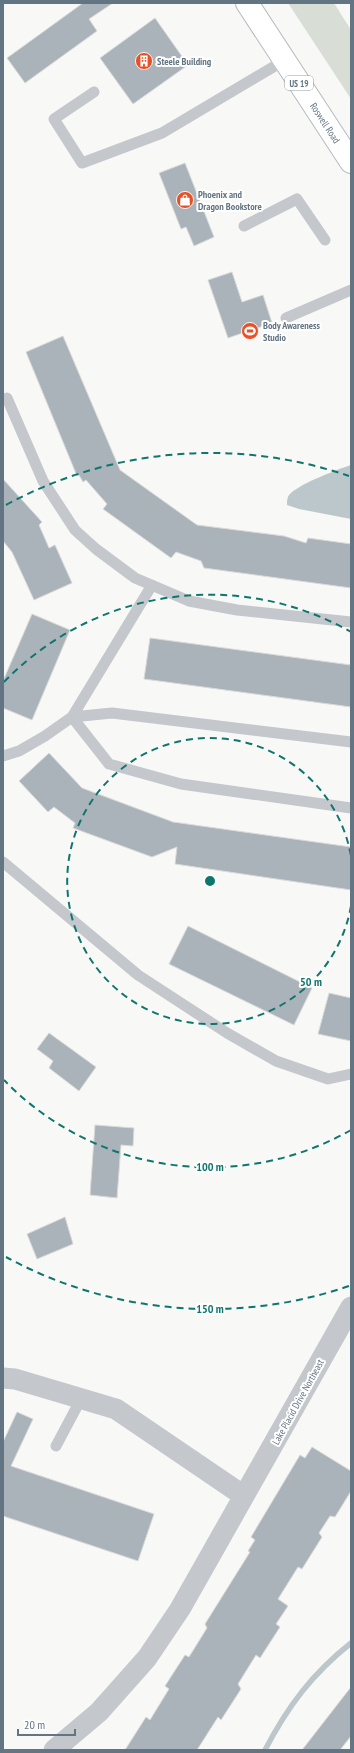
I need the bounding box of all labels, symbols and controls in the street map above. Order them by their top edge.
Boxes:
building icon: Steele Building [134,51,154,71]
place label: Steele Building [157,55,212,68]
road number: US 19 [285,76,313,90]
street label: Roswell Road [307,100,343,146]
place label: Phoenix and Dragon Bookstore [198,188,262,213]
shop icon: Phoenix and Dragon Bookstore [175,190,195,210]
place label: Body Awareness Studio [263,319,320,344]
sports icon: Body Awareness Studio [240,321,260,341]
centre of rings [203,874,217,888]
text: 50 m [300,974,322,989]
text: 100 m [196,1159,224,1174]
text: 150 m [196,1301,224,1316]
street label: Lake Placid Drive Northeast [269,1357,327,1447]
scale bar [18,1711,75,1737]
text: 20 m [24,1717,45,1732]

